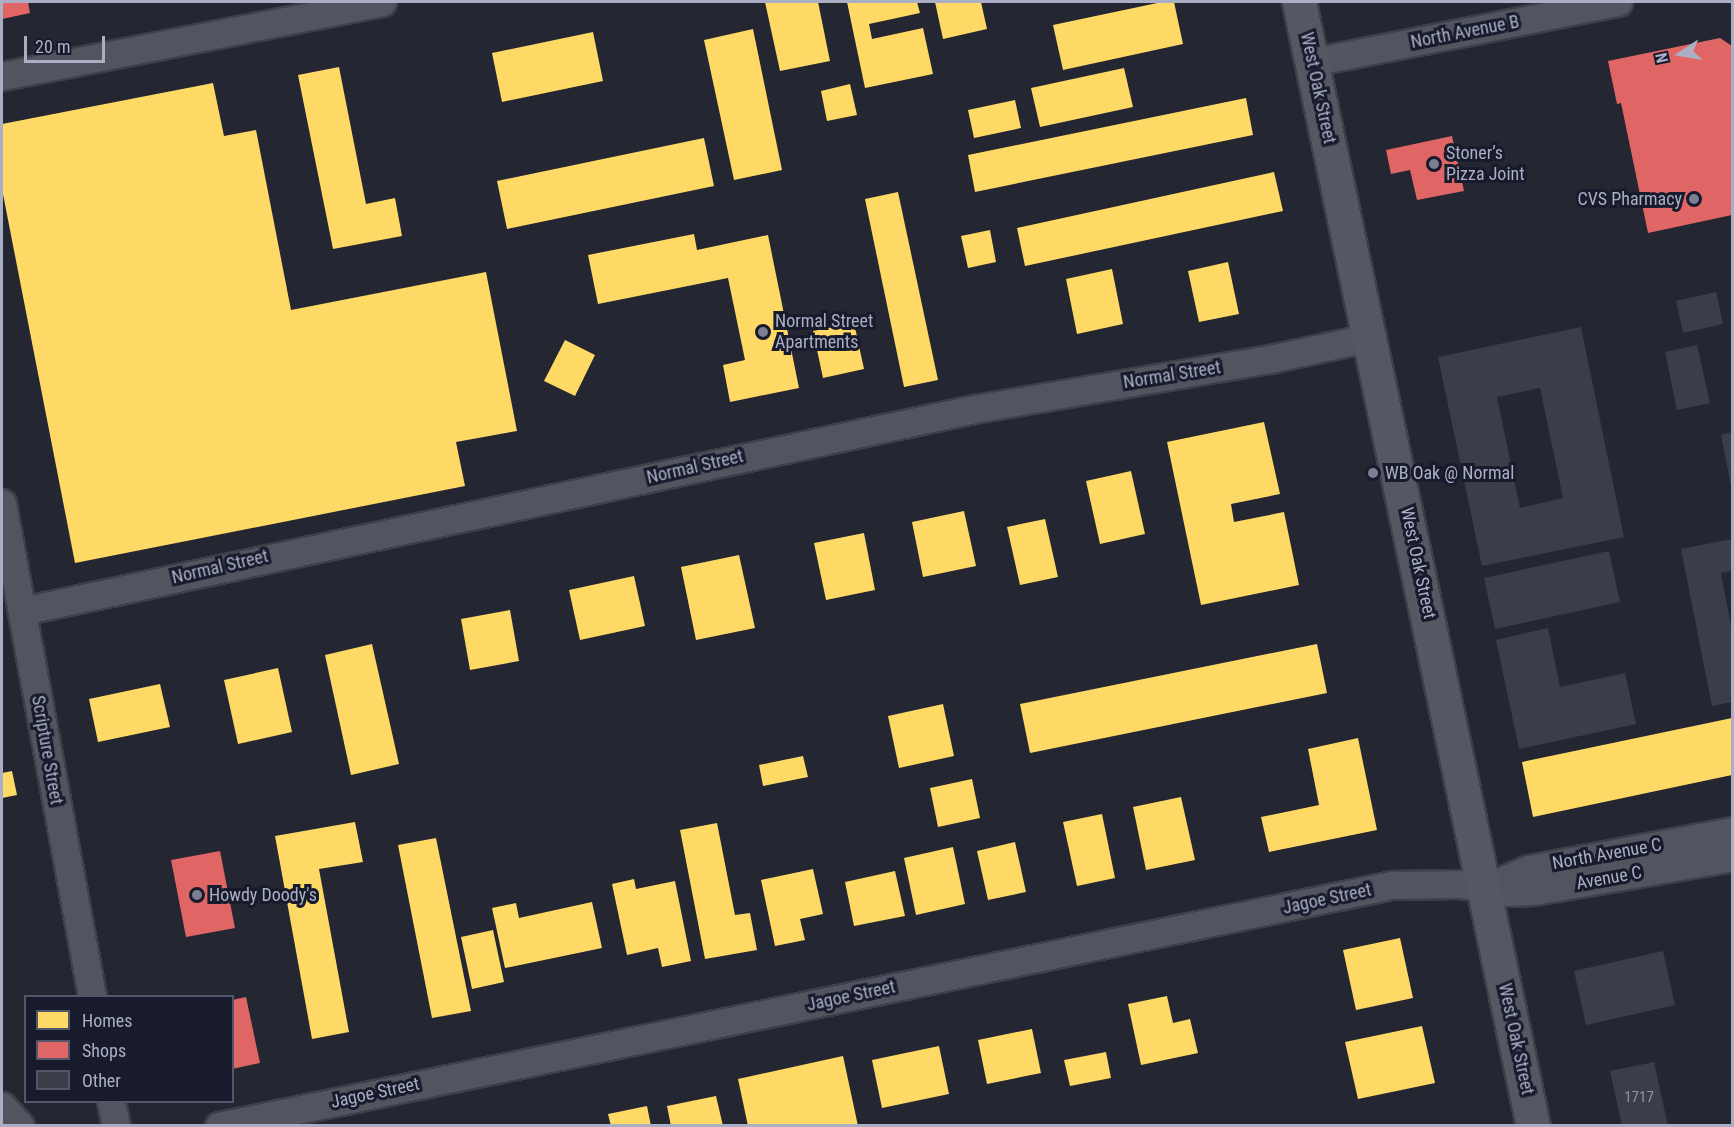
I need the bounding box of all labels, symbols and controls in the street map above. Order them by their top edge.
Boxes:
street label: North Avenue B [1409,11,1521,53]
scale bar [27,24,108,62]
north arrow [1650,24,1710,84]
street label: West Oak Street [1296,30,1340,146]
text: 20 m [35,36,70,57]
text: N [1652,51,1672,65]
place label: Stoner’s Pizza Joint [1446,143,1525,186]
marker: Stoner’s Pizza Joint [1427,157,1441,171]
place label: CVS Pharmacy [1577,188,1682,210]
marker: CVS Pharmacy [1687,192,1701,206]
place label: Normal Street Apartments [775,311,873,354]
marker: Normal Street Apartments [756,325,770,339]
street label: Normal Street [1122,357,1222,393]
street label: Normal Street [645,445,745,489]
place label: WB Oak @ Normal [1385,462,1514,484]
marker: WB Oak @ Normal [1366,466,1380,480]
street label: West Oak Street [1396,505,1440,621]
street label: Normal Street [170,545,270,589]
street label: Scripture Street [27,694,67,806]
street label: North Avenue C [1551,834,1663,874]
street label: Avenue C [1575,862,1643,894]
street label: Jagoe Street [1281,879,1373,919]
place label: Howdy Doody's [209,884,317,906]
marker: Howdy Doody's [190,888,204,902]
street label: Jagoe Street [805,976,897,1016]
street label: West Oak Street [1494,981,1538,1097]
legend [24,995,234,1103]
text: Homes [82,1010,132,1031]
text: Shops [82,1040,126,1061]
text: Other [82,1070,121,1091]
street label: Jagoe Street [329,1073,421,1113]
house number: 1717 [1624,1089,1654,1107]

